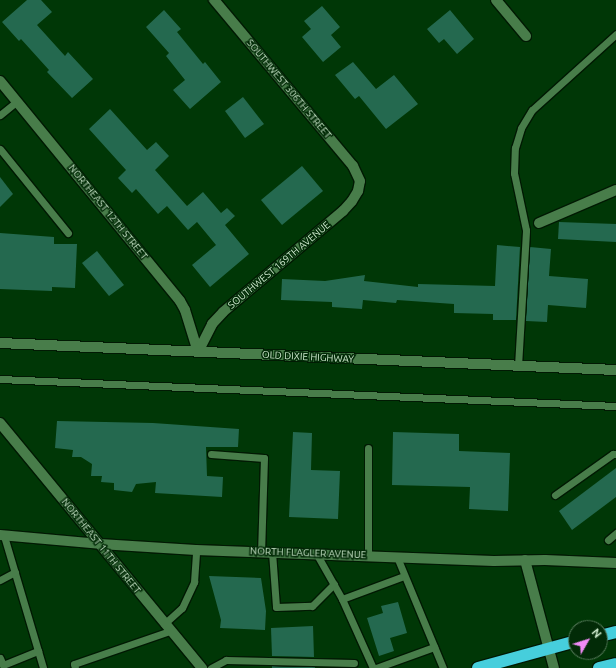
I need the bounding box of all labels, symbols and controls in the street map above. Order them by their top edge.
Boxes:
street label: SOUTHWEST 306TH STREET [244,37,334,141]
street label: NORTHEAST 12TH STREET [66,162,150,262]
street label: SOUTHWEST 169TH AVENUE [226,219,332,311]
street label: OLD DIXIE HIGHWAY [262,349,354,365]
street label: NORTHEAST 11TH STREET [59,496,143,596]
street label: NORTH FLAGLER AVENUE [250,545,366,561]
north arrow [568,620,608,660]
text: N [589,626,604,640]

